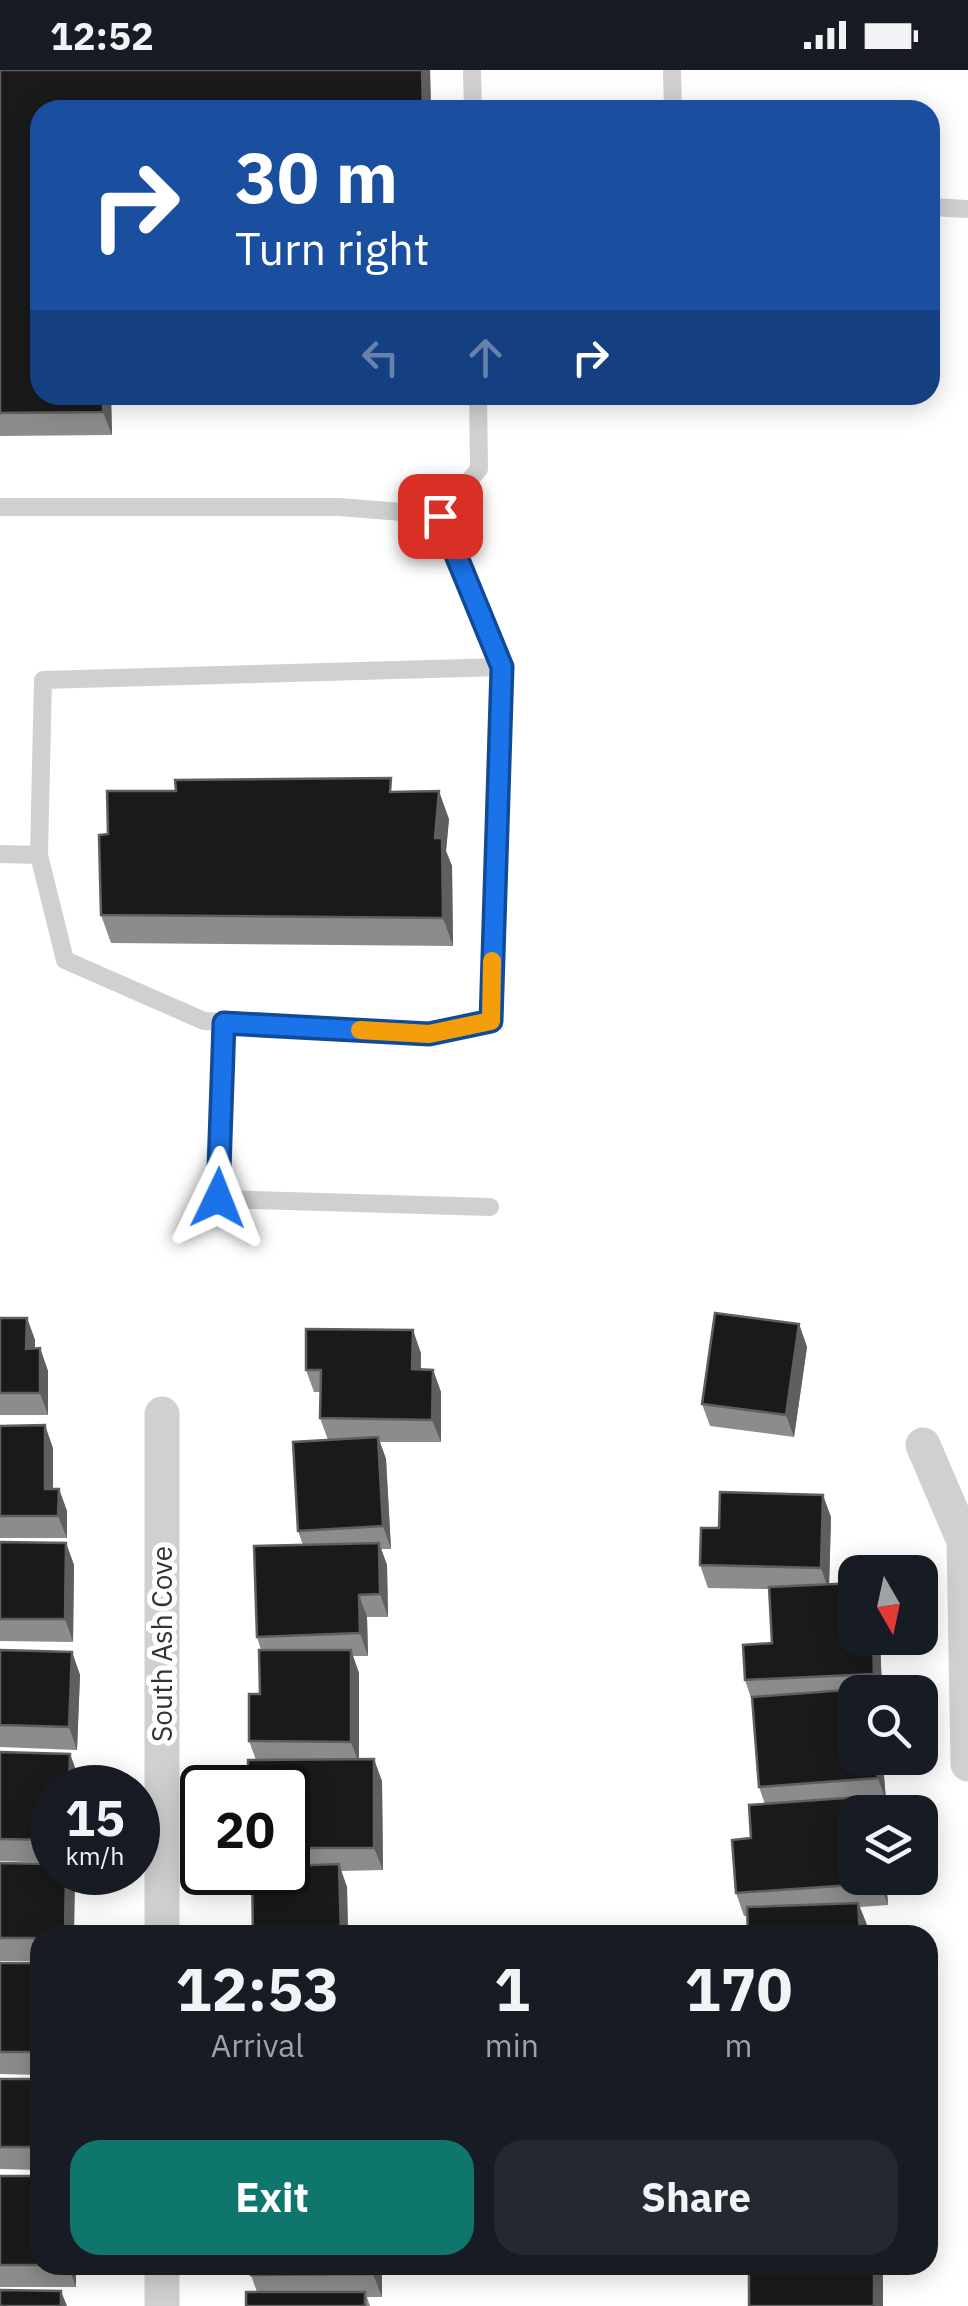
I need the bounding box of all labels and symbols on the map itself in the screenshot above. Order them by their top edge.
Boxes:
pin [398,474,483,559]
position arrow [166,1146,270,1250]
street label: South Ash Cove [143,1546,180,1742]
north arrow [838,1555,938,1655]
speed limit sign: 20 [180,1765,310,1895]

